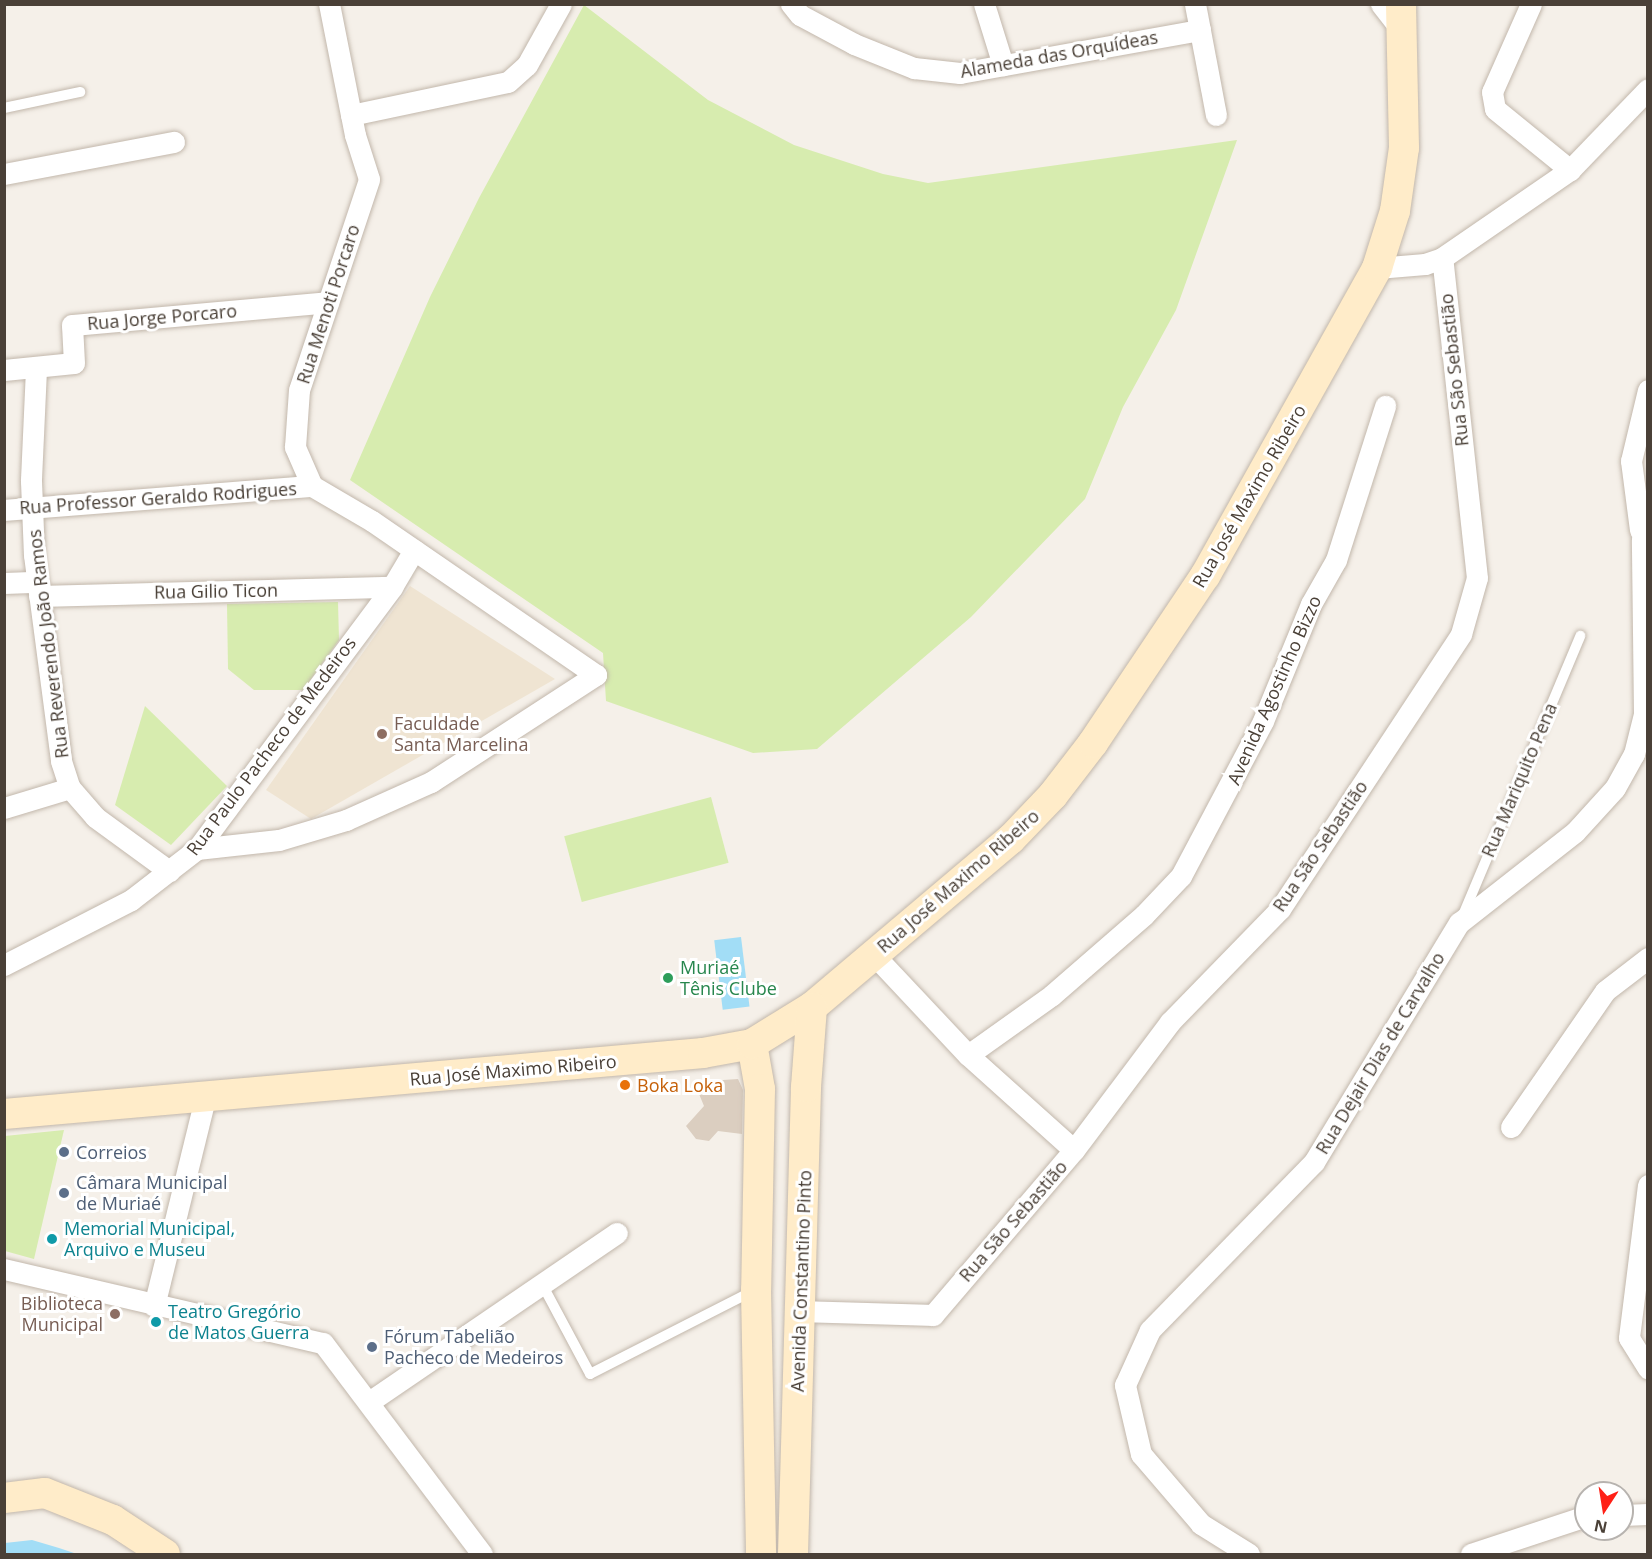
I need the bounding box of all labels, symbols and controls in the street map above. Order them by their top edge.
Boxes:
street label: Alameda das Orquídeas [958,26,1160,82]
street label: Rua Menoti Porcaro [292,222,364,386]
street label: Rua São Sebastião [1435,293,1473,447]
street label: Rua Jorge Porcaro [86,300,238,334]
street label: Rua José Maximo Ribeiro [1188,401,1310,591]
street label: Rua Professor Geraldo Rodrigues [19,478,297,518]
street label: Rua Reverendo João Ramos [23,528,73,760]
street label: Rua Gilio Ticon [154,579,278,603]
street label: Avenida Agostinho Bizzo [1222,592,1326,788]
street label: Rua Paulo Pacheco de Medeiros [182,632,360,860]
street label: Rua Mariquito Pena [1477,700,1561,860]
place label: Faculdade Santa Marcelina [394,713,528,756]
marker: Faculdade Santa Marcelina [375,727,389,741]
street label: Rua São Sebastião [1268,776,1372,916]
street label: Rua José Maximo Ribeiro [873,805,1043,957]
street label: Rua Dejair Dias de Carvalho [1311,948,1449,1158]
place label: Muriaé Tênis Clube [680,957,777,1000]
marker: Muriaé Tênis Clube [661,971,675,985]
street label: Rua José Maximo Ribeiro [409,1050,617,1090]
place label: Boka Loka [637,1074,723,1096]
marker: Boka Loka [618,1078,632,1092]
place label: Correios [76,1141,147,1163]
marker: Correios [57,1145,71,1159]
street label: Rua São Sebastião [954,1156,1072,1286]
street label: Avenida Constantino Pinto [786,1170,816,1392]
place label: Câmara Municipal de Muriaé [76,1172,228,1214]
marker: Câmara Municipal de Muriaé [57,1186,71,1200]
place label: Memorial Municipal, Arquivo e Museu [64,1218,235,1260]
marker: Memorial Municipal, Arquivo e Museu [45,1232,59,1246]
place label: Biblioteca Municipal [21,1293,103,1336]
place label: Teatro Gregório de Matos Guerra [168,1301,309,1344]
marker: Biblioteca Municipal [108,1307,122,1321]
marker: Teatro Gregório de Matos Guerra [149,1315,163,1329]
place label: Fórum Tabelião Pacheco de Medeiros [384,1326,563,1368]
marker: Fórum Tabelião Pacheco de Medeiros [365,1340,379,1354]
north arrow [1574,1481,1634,1541]
text: N [1592,1515,1609,1539]

